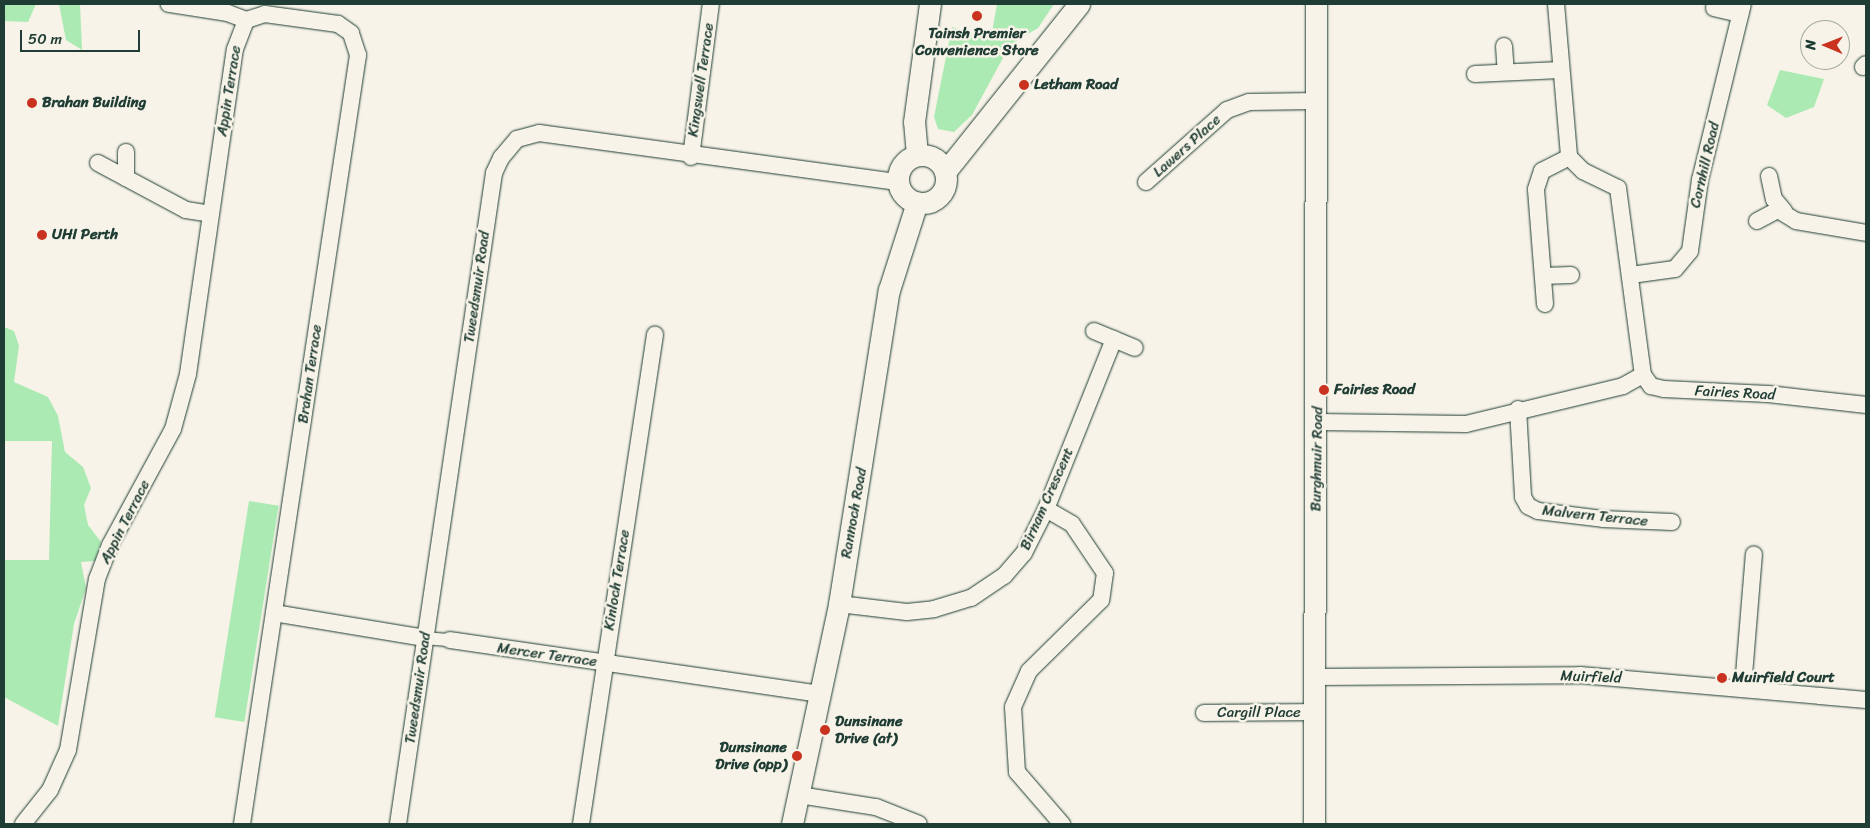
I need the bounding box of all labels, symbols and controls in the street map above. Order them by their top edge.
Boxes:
marker: Tainsh Premier Convenience Store [971,10,983,22]
scale bar [22,20,142,52]
north arrow [1800,20,1850,70]
street label: Kingswell Terrace [684,22,718,138]
place label: Tainsh Premier Convenience Store [915,24,1039,59]
text: 50 m [28,26,62,52]
text: N [1798,40,1823,50]
street label: Appin Terrace [213,45,245,137]
place label: Letham Road [1034,76,1118,94]
marker: Letham Road [1018,79,1030,91]
place label: Brahan Building [42,94,146,112]
marker: Brahan Building [26,97,38,109]
street label: Lawers Place [1149,111,1225,181]
street label: Cornhill Road [1686,120,1724,210]
place label: UHI Perth [52,226,118,244]
marker: UHI Perth [36,229,48,241]
street label: Tweedsmuir Road [460,230,494,344]
street label: Brahan Terrace [294,323,326,425]
place label: Fairies Road [1334,381,1415,399]
street label: Fairies Road [1694,382,1776,404]
marker: Fairies Road [1318,384,1330,396]
street label: Burghmuir Road [1307,406,1327,512]
street label: Birnam Crescent [1016,445,1078,553]
street label: Rannoch Road [837,466,871,560]
street label: Appin Terrace [96,477,154,567]
street label: Malvern Terrace [1541,502,1649,530]
street label: Kinloch Terrace [600,528,634,632]
street label: Tweedsmuir Road [401,631,435,745]
street label: Mercer Terrace [496,639,598,671]
street label: Muirfield [1560,667,1622,687]
place label: Muirfield Court [1732,669,1835,687]
marker: Muirfield Court [1716,672,1728,684]
street label: Cargill Place [1217,704,1301,722]
place label: Dunsinane Drive (at) [835,712,903,747]
marker: Dunsinane Drive (at) [819,724,831,736]
place label: Dunsinane Drive (opp) [715,738,787,773]
marker: Dunsinane Drive (opp) [791,750,803,762]

